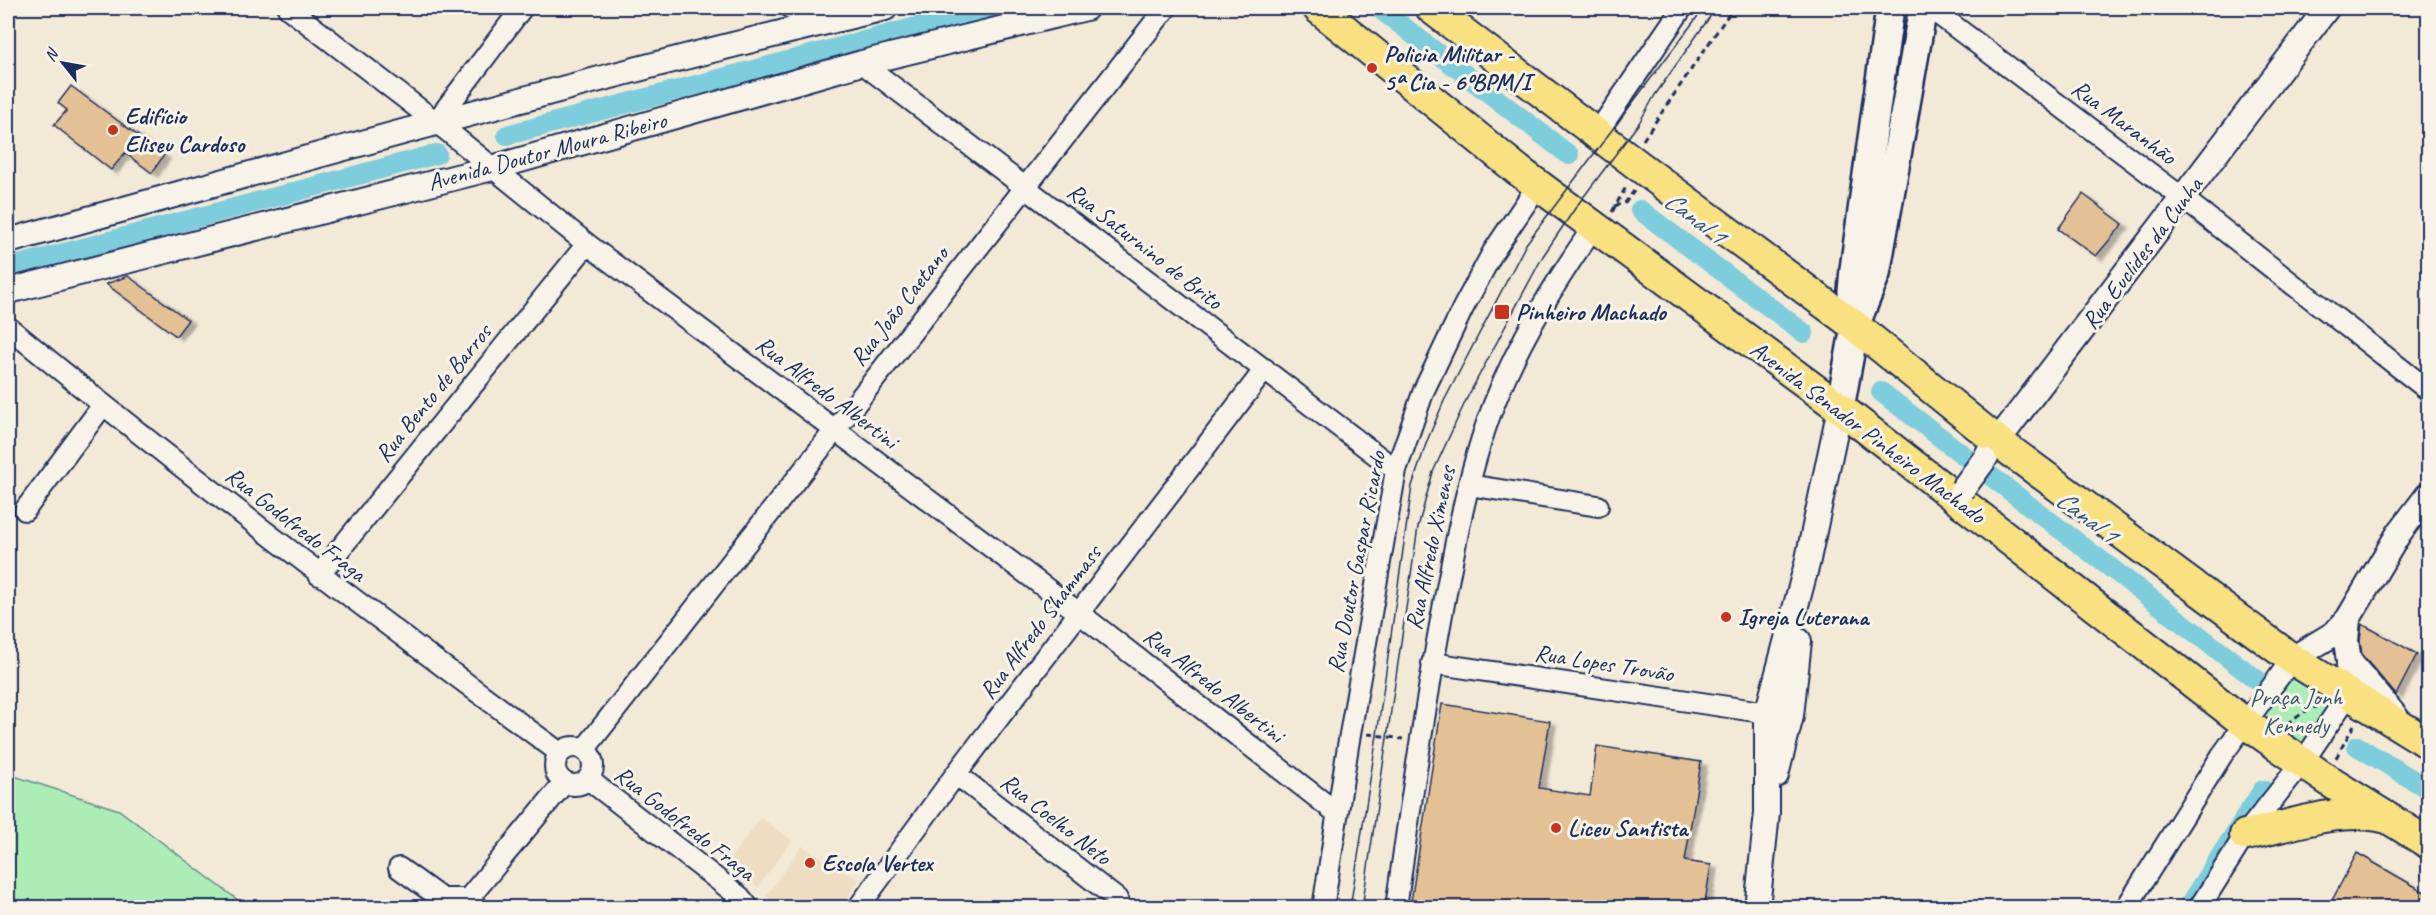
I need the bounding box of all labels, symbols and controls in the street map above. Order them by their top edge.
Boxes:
north arrow [33,33,93,93]
place label: Policia Militar - 5ª Cia - 6ºBPM/I [1384,39,1536,97]
text: N [40,44,64,65]
marker: Policia Militar - 5ª Cia - 6ºBPM/I [1365,61,1379,75]
street label: Rua Maranhão [2066,73,2183,172]
place label: Edifício Eliseu Cardoso [125,101,246,159]
street label: Avenida Doutor Moura Ribeiro [425,104,671,197]
marker: Edifício Eliseu Cardoso [106,123,120,137]
street label: Rua Euclides da Cunha [2075,170,2210,335]
street label: Rua Saturnino de Brito [1061,176,1230,317]
water label: Canal 1 [1658,184,1736,254]
street label: Rua João Caetano [843,238,957,372]
place label: Pinheiro Machado [1516,297,1668,327]
marker: Pinheiro Machado [1493,303,1511,321]
street label: Rua Bento de Barros [368,317,499,468]
street label: Rua Alfredo Albertini [750,329,906,457]
street label: Avenida Senador Pinheiro Machado [1745,334,1993,531]
street label: Rua Doutor Gaspar Ricardo [1320,447,1392,675]
street label: Rua Godofredo Fraga [220,460,373,589]
street label: Rua Alfredo Ximenes [1398,461,1463,632]
water label: Canal 1 [2050,483,2128,553]
street label: Rua Alfredo Shammass [972,538,1109,705]
place label: Igreja Luterana [1738,602,1870,632]
marker: Igreja Luterana [1719,610,1733,624]
street label: Rua Alfredo Albertini [1138,621,1292,751]
street label: Rua Lopes Trovão [1533,637,1677,689]
park label: Praça Jonh Kennedy [2250,682,2343,740]
street label: Rua Godofredo Fraga [609,759,762,888]
street label: Rua Coelho Neto [995,766,1119,873]
place label: Liceu Santista [1568,813,1689,843]
marker: Liceu Santista [1549,821,1563,835]
place label: Escola Vertex [822,848,935,878]
marker: Escola Vertex [803,856,817,870]

